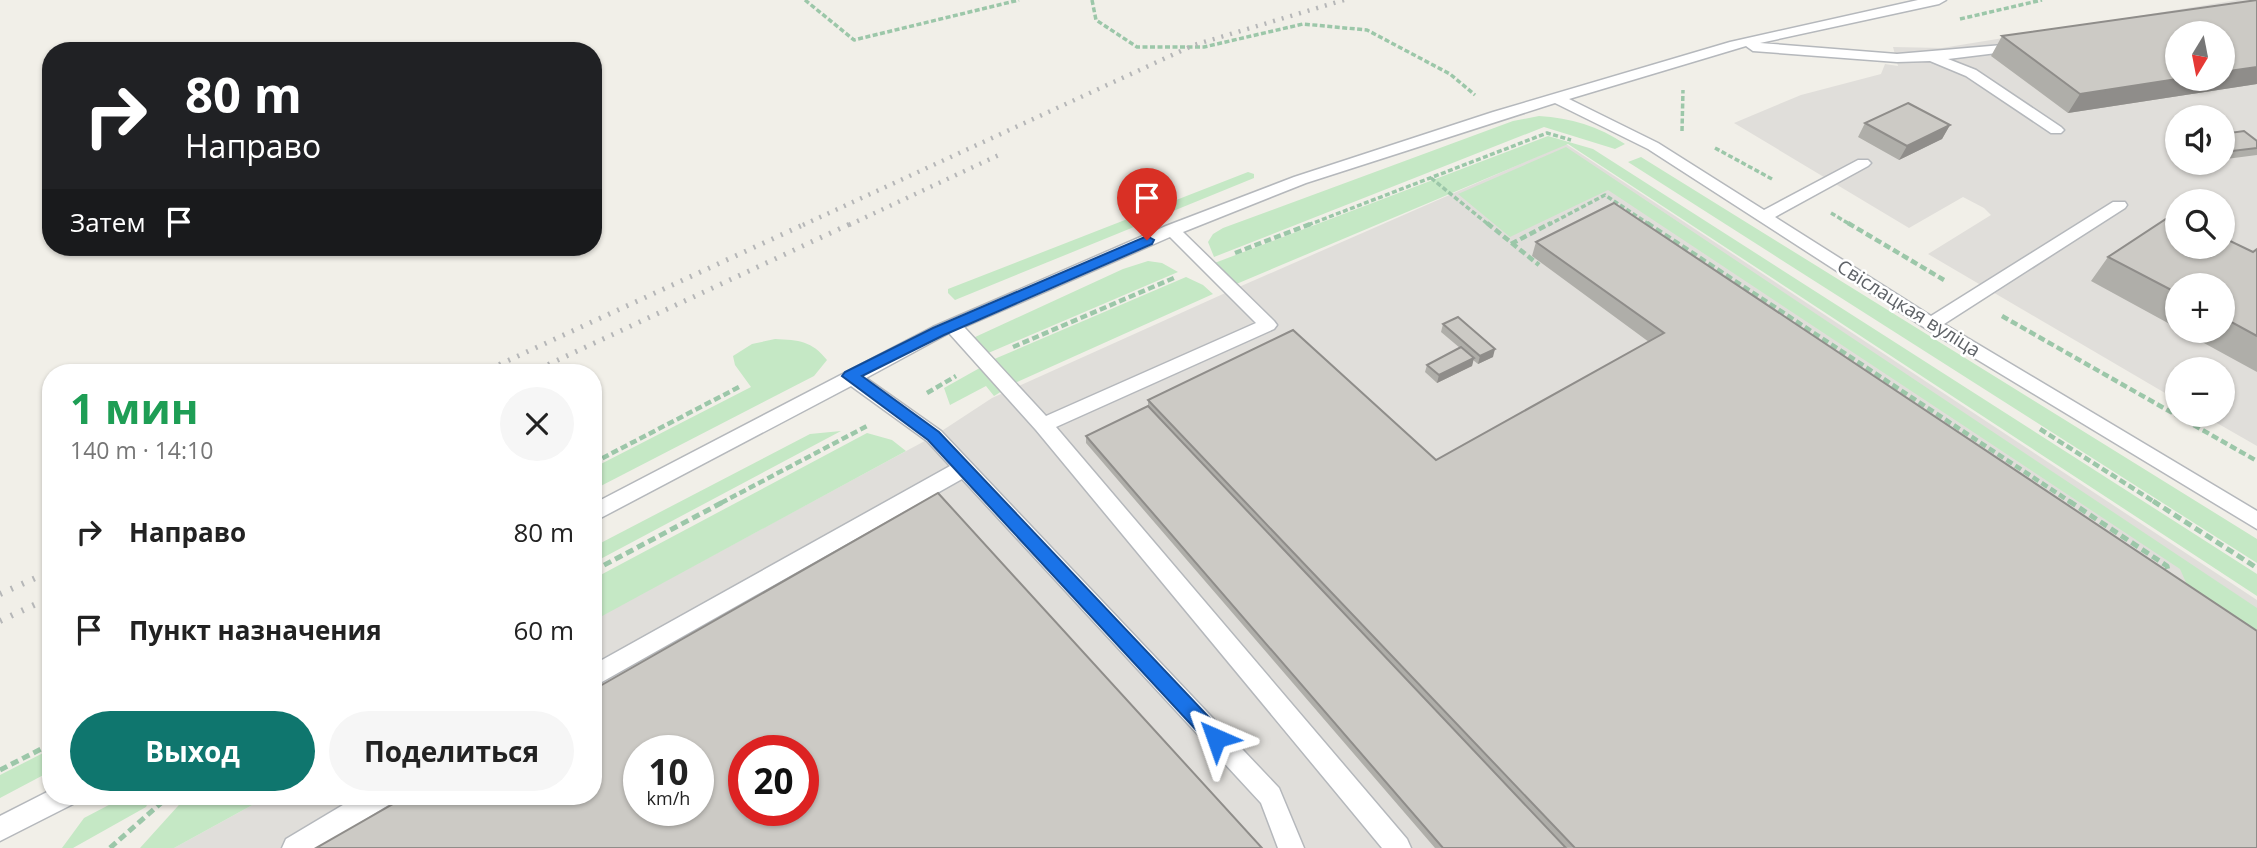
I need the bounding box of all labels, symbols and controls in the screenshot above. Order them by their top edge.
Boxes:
north arrow [2165,21,2235,91]
map controls [2165,21,2235,427]
text: 80 m [185,61,302,127]
icon: right [70,70,161,161]
button: sound [2165,105,2235,175]
text: Направо [185,124,321,167]
pin [1117,168,1177,240]
icon: arrive [1128,179,1166,217]
button: search [2165,189,2235,259]
icon: arrive [160,203,198,241]
text: Затем [70,204,146,240]
street label: Свіслацкая вуліца [1832,253,1986,363]
button: + [2165,273,2235,343]
button: − [2165,357,2235,427]
text: 1 мин [70,379,198,436]
button: close [500,387,574,461]
text: 140 m · 14:10 [70,434,213,466]
icon: right [70,513,108,551]
text: Направо [129,514,246,550]
text: 80 m [513,514,574,550]
icon: arrive [70,611,108,649]
text: Пункт назначения [129,612,382,648]
text: 60 m [513,612,574,648]
position arrow [1179,701,1253,775]
button: Выход [70,711,315,791]
button: Поделиться [329,711,574,791]
speed limit sign: 20 [728,735,819,826]
text: 10 [648,748,689,795]
text: km/h [647,786,690,810]

